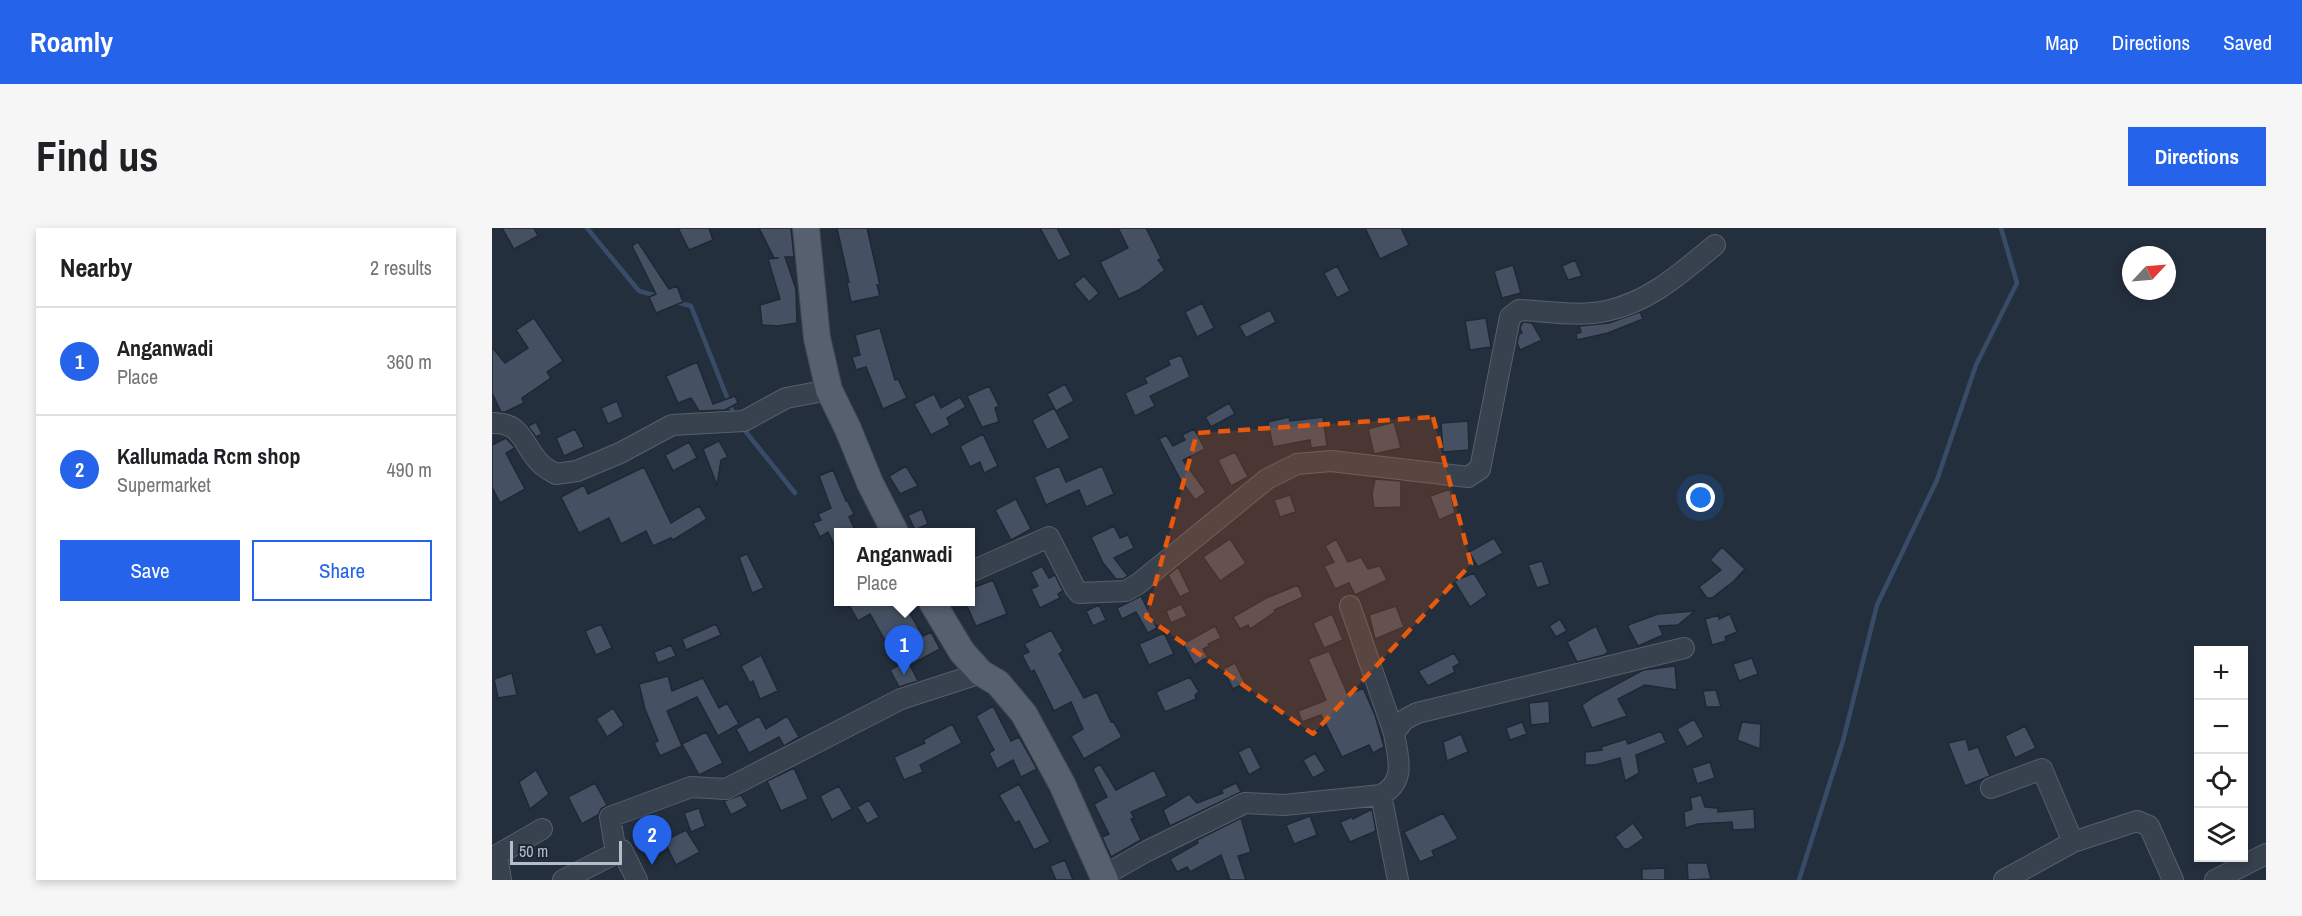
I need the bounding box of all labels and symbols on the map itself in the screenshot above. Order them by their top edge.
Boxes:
north arrow [2122,246,2176,300]
your location [1686,483,1715,512]
pin: 1 [884,626,924,675]
pin: 2 [632,816,672,865]
scale bar [510,838,622,866]

